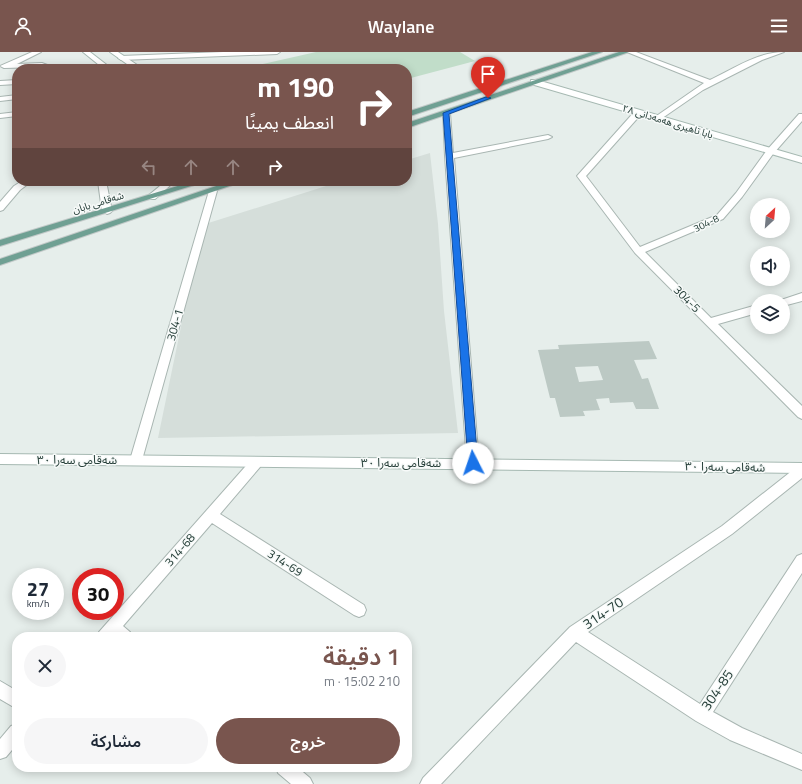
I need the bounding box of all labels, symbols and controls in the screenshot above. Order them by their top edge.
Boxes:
text: Waylane [368,13,434,40]
icon: person [12,15,34,37]
icon: menu [768,15,790,37]
pin [471,57,505,98]
icon: arrive [477,63,499,85]
text: 190 m [257,65,334,108]
icon: right [348,80,400,132]
street label: بابا تاهیری هەمەدانی ٢٨ [621,101,715,142]
text: انعطف يمينًا [245,109,334,136]
icon: left [138,156,160,178]
icon: ahead [180,156,202,178]
icon: ahead [222,156,244,178]
icon: right [264,156,286,178]
street label: شەقامی بابان [71,188,126,217]
north arrow [750,198,790,238]
map controls [750,198,790,334]
street label: 304-8 [691,211,722,236]
button: sound [750,246,790,286]
street label: 304-5 [669,281,706,317]
button: layers [750,294,790,334]
street label: 304-1 [161,307,188,343]
position arrow [452,442,494,484]
street label: شەقامی سەرا ٣٠ [37,450,117,469]
street label: شەقامی سەرا ٣٠ [361,453,441,472]
street label: شەقامی سەرا ٣٠ [685,456,765,477]
street label: 314-68 [160,529,200,571]
street label: 314-69 [264,544,307,581]
speed limit sign: 30 [72,568,124,620]
text: 27 [27,573,49,604]
street label: 314-70 [578,591,628,634]
text: km/h [27,596,49,611]
text: 1 دقيقة [323,638,400,674]
button: close [24,645,66,687]
street label: 304-85 [695,665,738,714]
text: 210 m · 15:02 [324,671,400,691]
button: مشاركة [24,718,208,764]
button: خروج [216,718,400,764]

